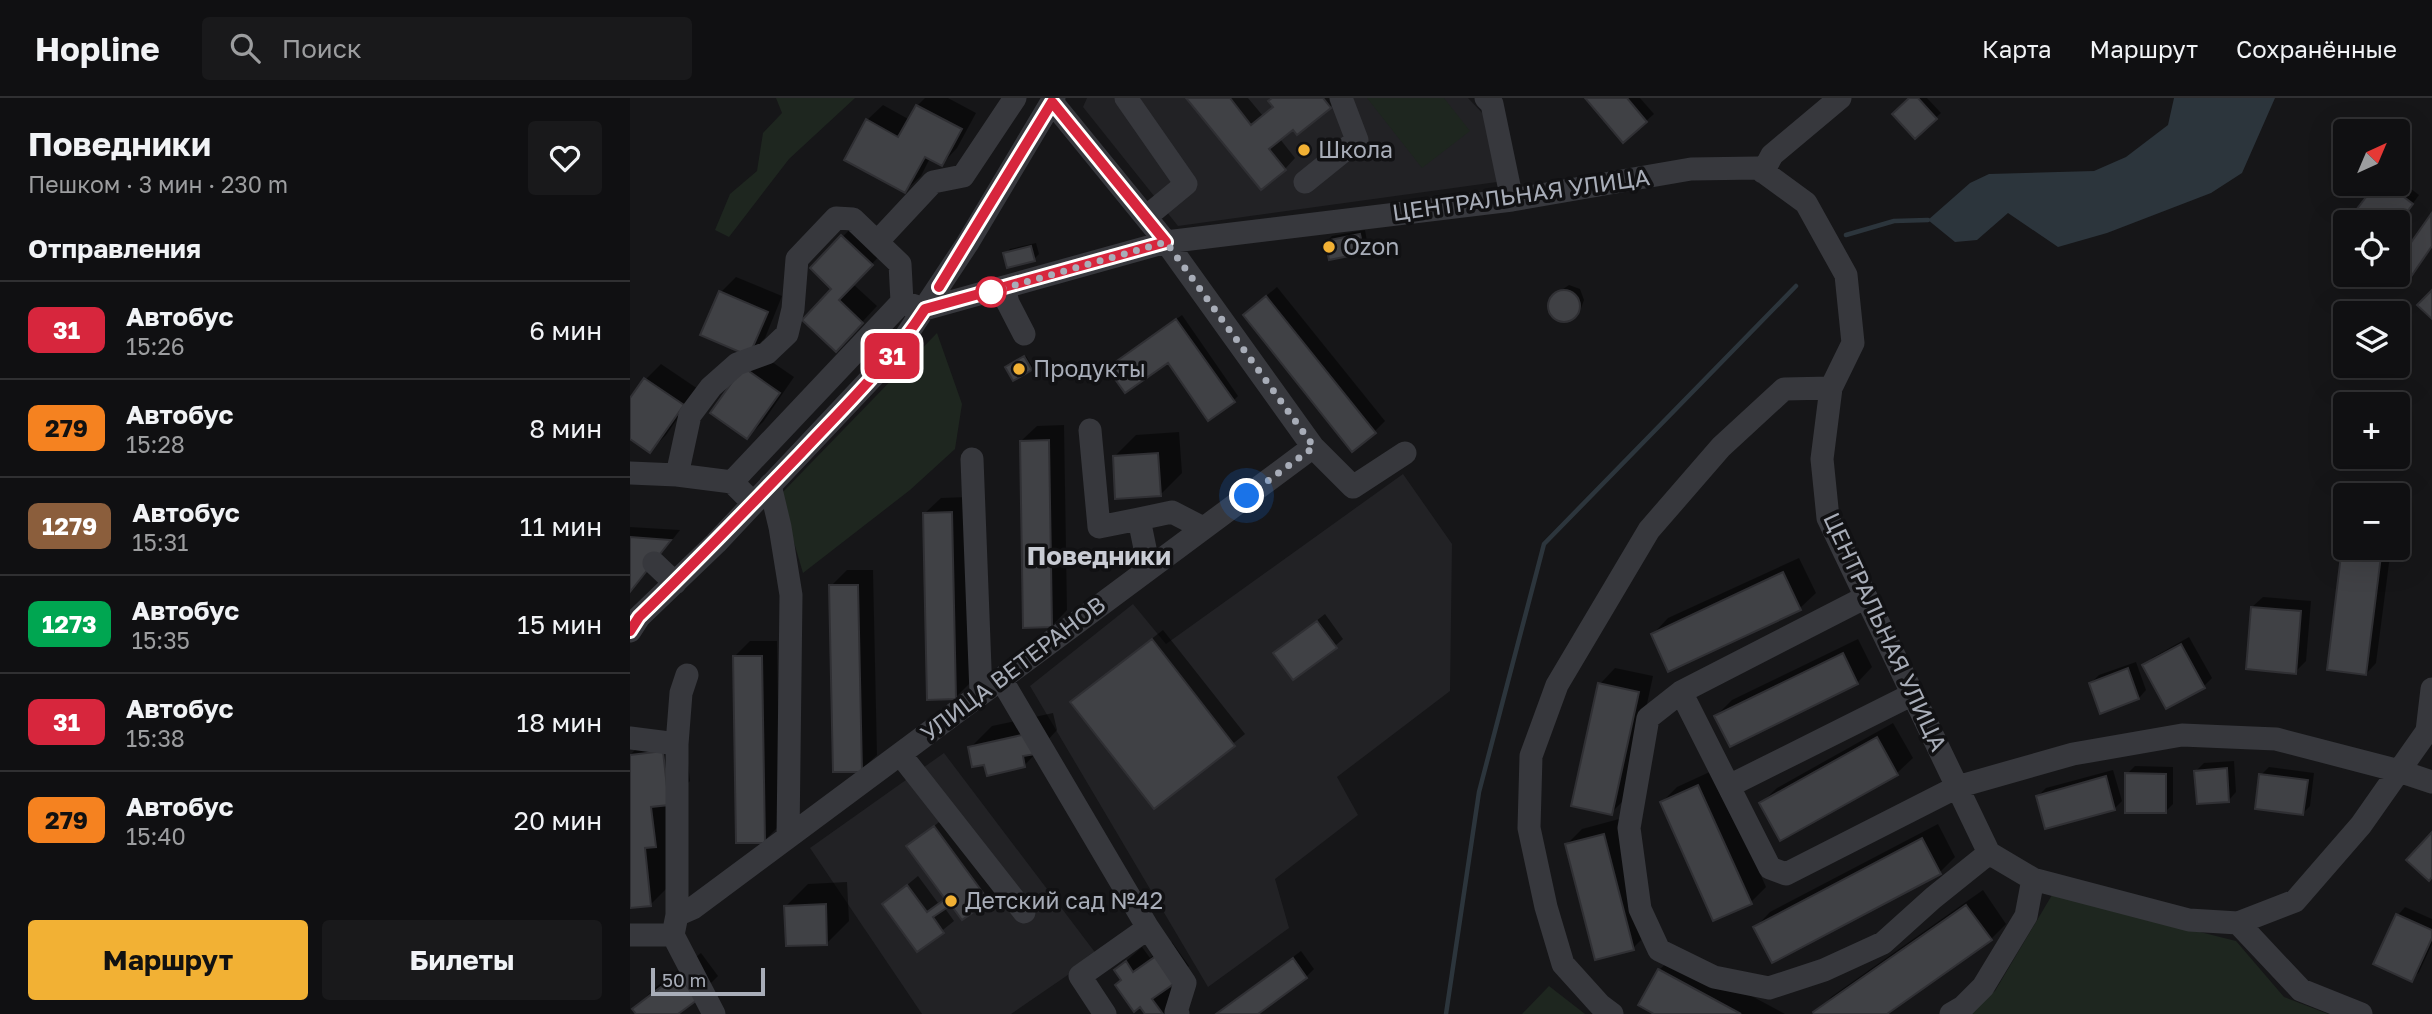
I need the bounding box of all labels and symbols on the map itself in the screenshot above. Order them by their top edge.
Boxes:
north arrow [2333,119,2410,196]
place label: Школа [1318,135,1393,163]
marker: Школа [1296,142,1312,158]
street label: ЦЕНТРАЛЬНАЯ УЛИЦА [1390,162,1652,226]
place label: Ozon [1343,232,1399,260]
marker: Ozon [1321,239,1337,255]
unlabelled marker [976,277,1006,307]
line badge: 31 [860,333,924,379]
place label: Продукты [1033,354,1146,382]
marker: Продукты [1011,361,1027,377]
your location [1229,478,1264,513]
street label: ЦЕНТРАЛЬНАЯ УЛИЦА [1818,508,1954,755]
district label: Поведники [1027,540,1171,571]
street label: УЛИЦА ВЕТЕРАНОВ [915,590,1110,747]
place label: Детский сад №42 [965,886,1163,914]
marker: Детский сад №42 [943,893,959,909]
scale bar [651,965,765,997]

